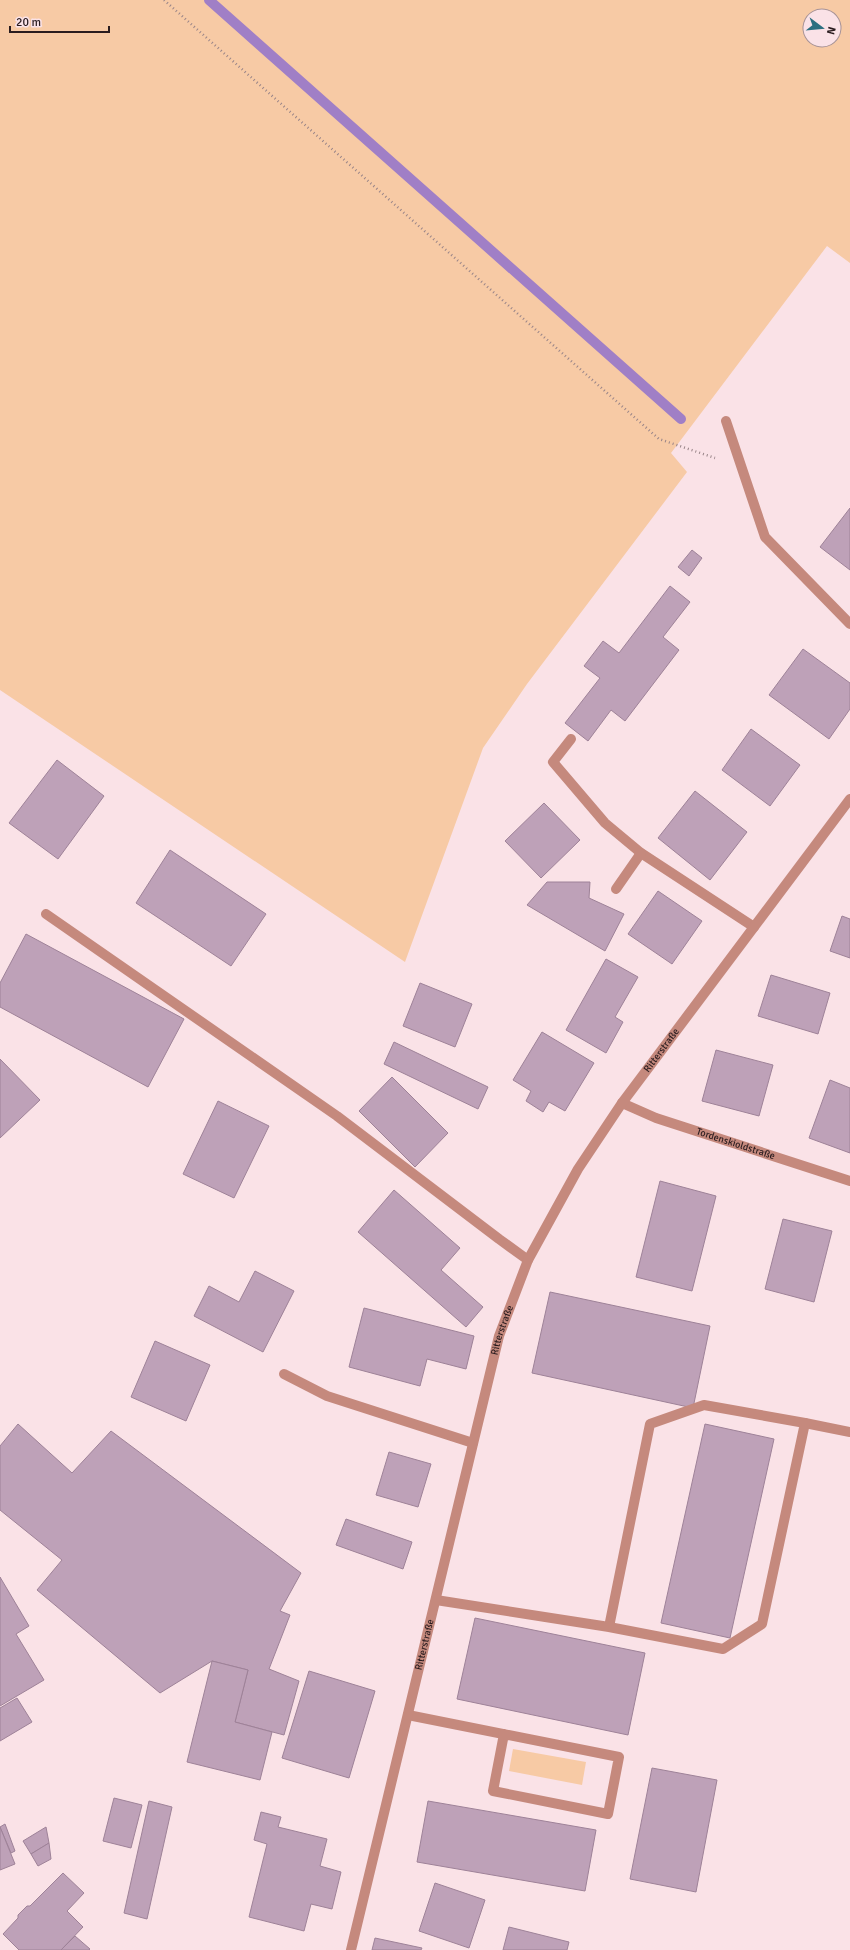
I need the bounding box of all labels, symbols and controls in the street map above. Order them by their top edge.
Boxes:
scale bar [10,8,109,34]
north arrow [802,8,842,48]
text: 20 m [16,15,41,30]
text: N [824,25,838,36]
street label: Ritterstraße [641,1026,682,1075]
street label: Tordenskioldstraße [695,1126,777,1162]
street label: Ritterstraße [489,1303,516,1357]
street label: Ritterstraße [413,1618,437,1672]

